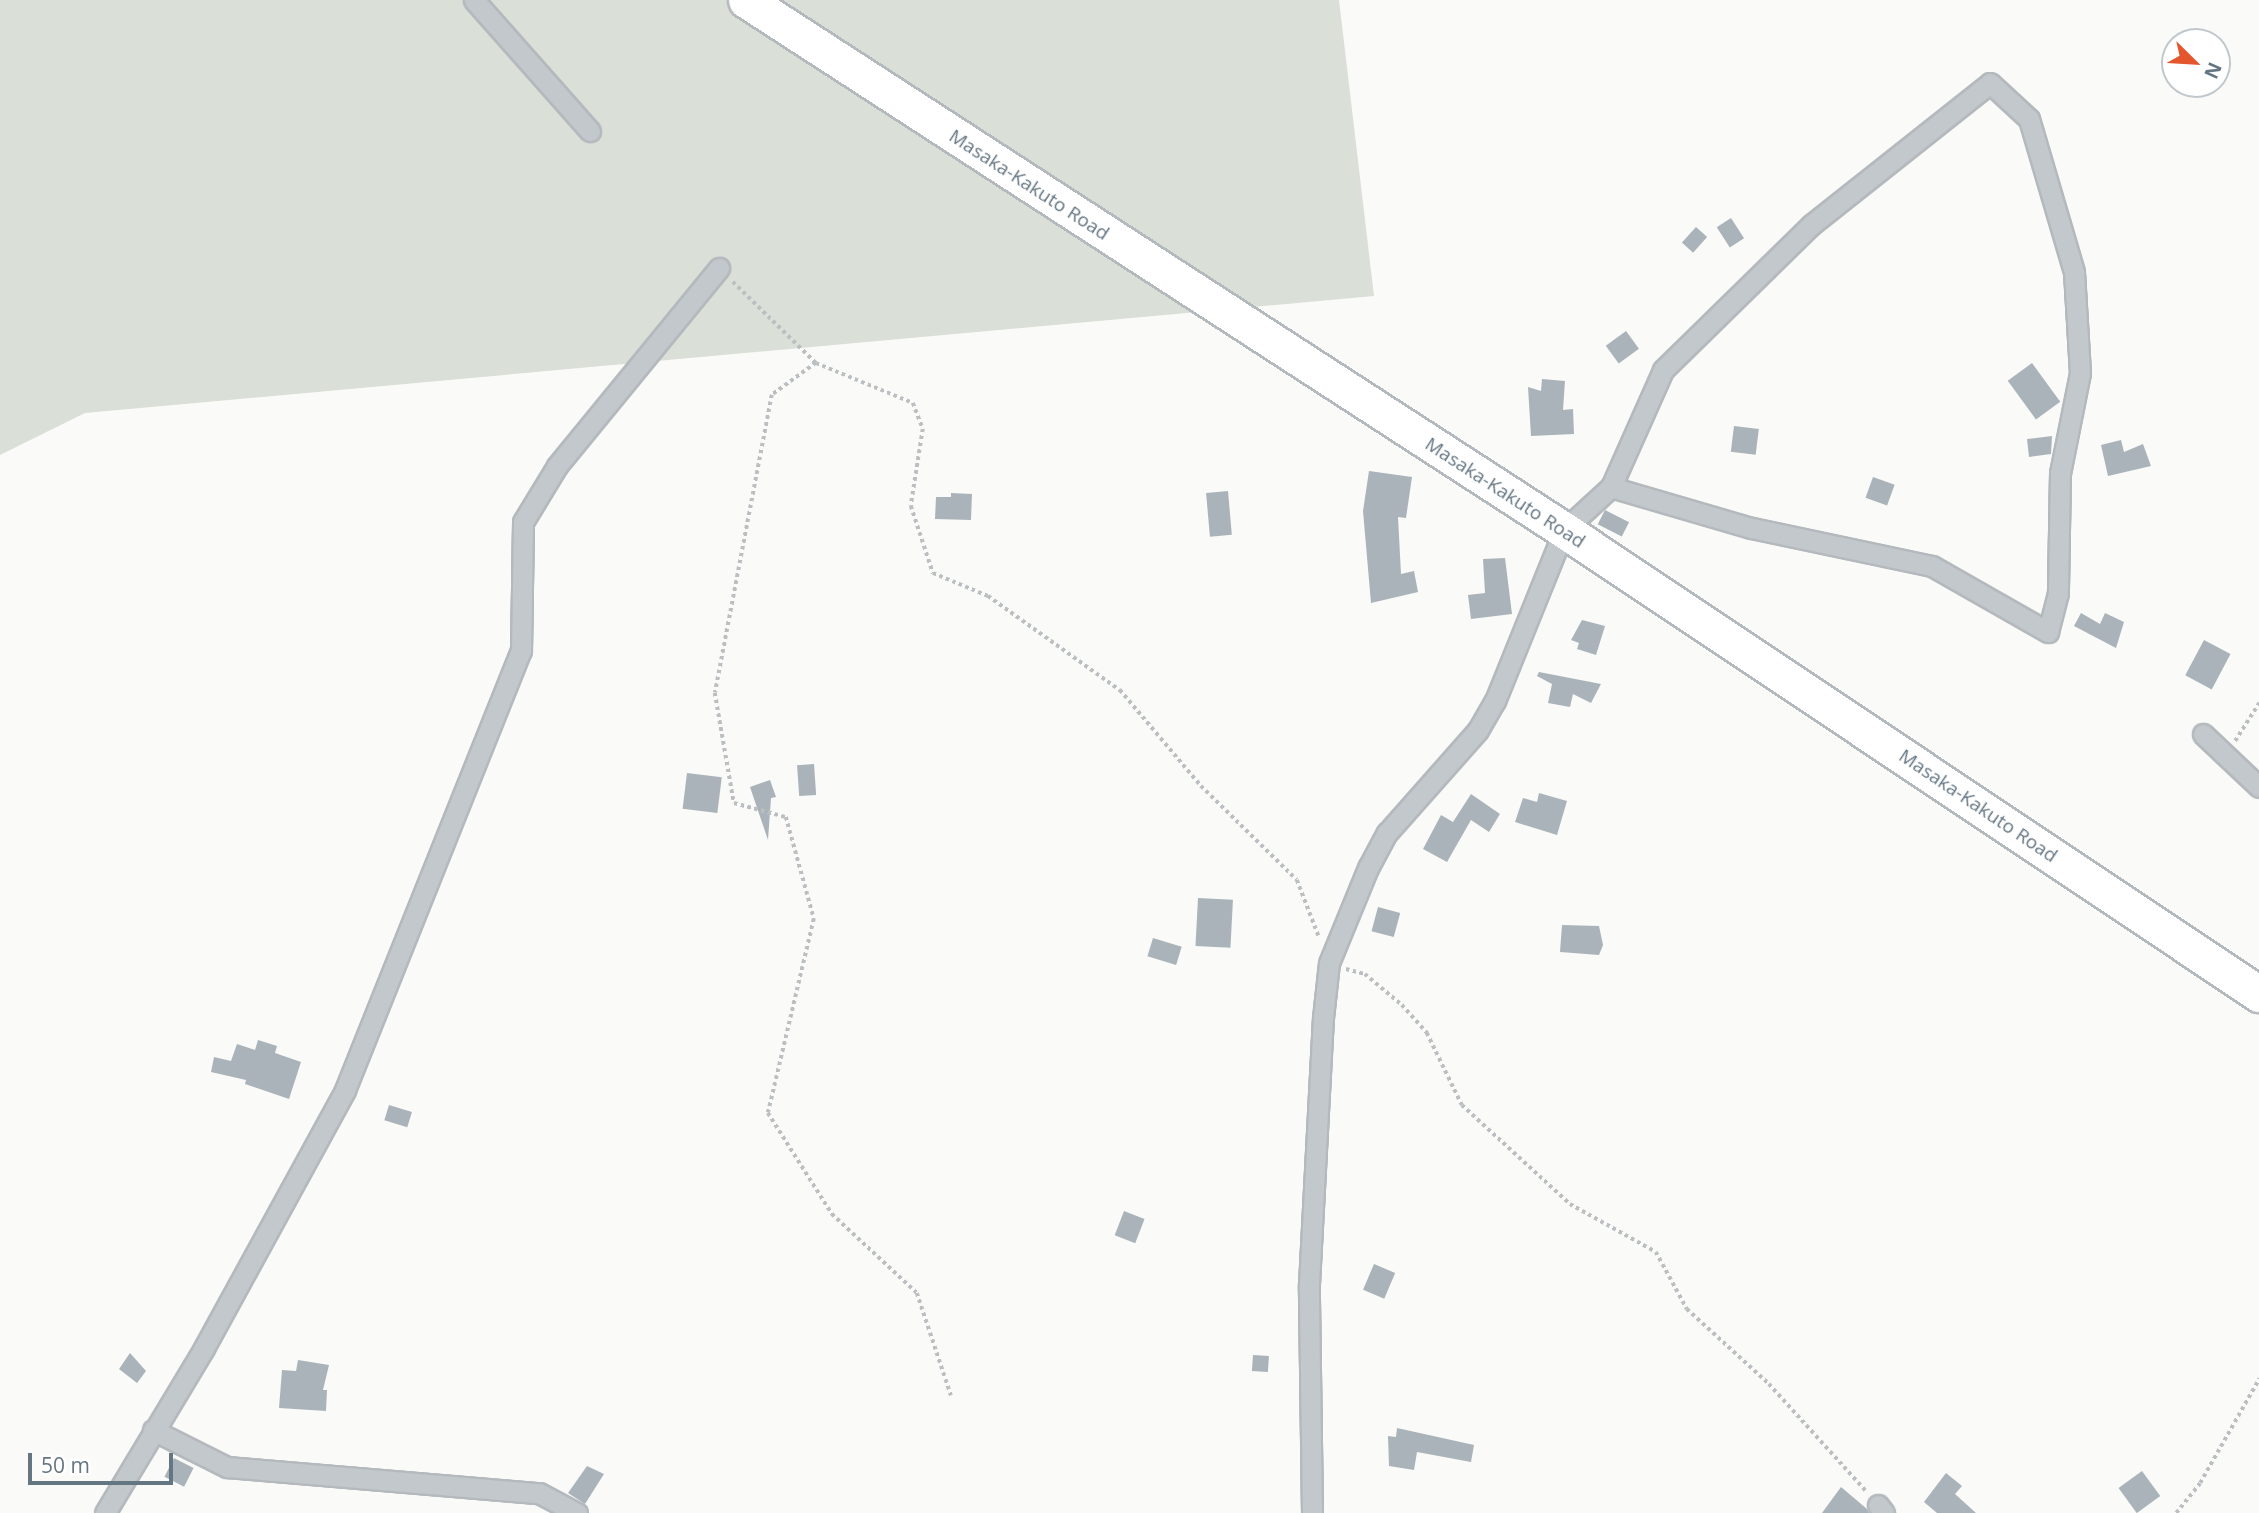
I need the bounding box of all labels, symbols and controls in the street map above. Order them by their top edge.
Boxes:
north arrow [2161,28,2231,98]
text: N [2198,58,2228,83]
street label: Masaka-Kakuto Road [945,125,1113,245]
street label: Masaka-Kakuto Road [1421,433,1589,553]
street label: Masaka-Kakuto Road [1894,744,2062,868]
scale bar [32,1440,177,1484]
text: 50 m [41,1451,90,1479]

